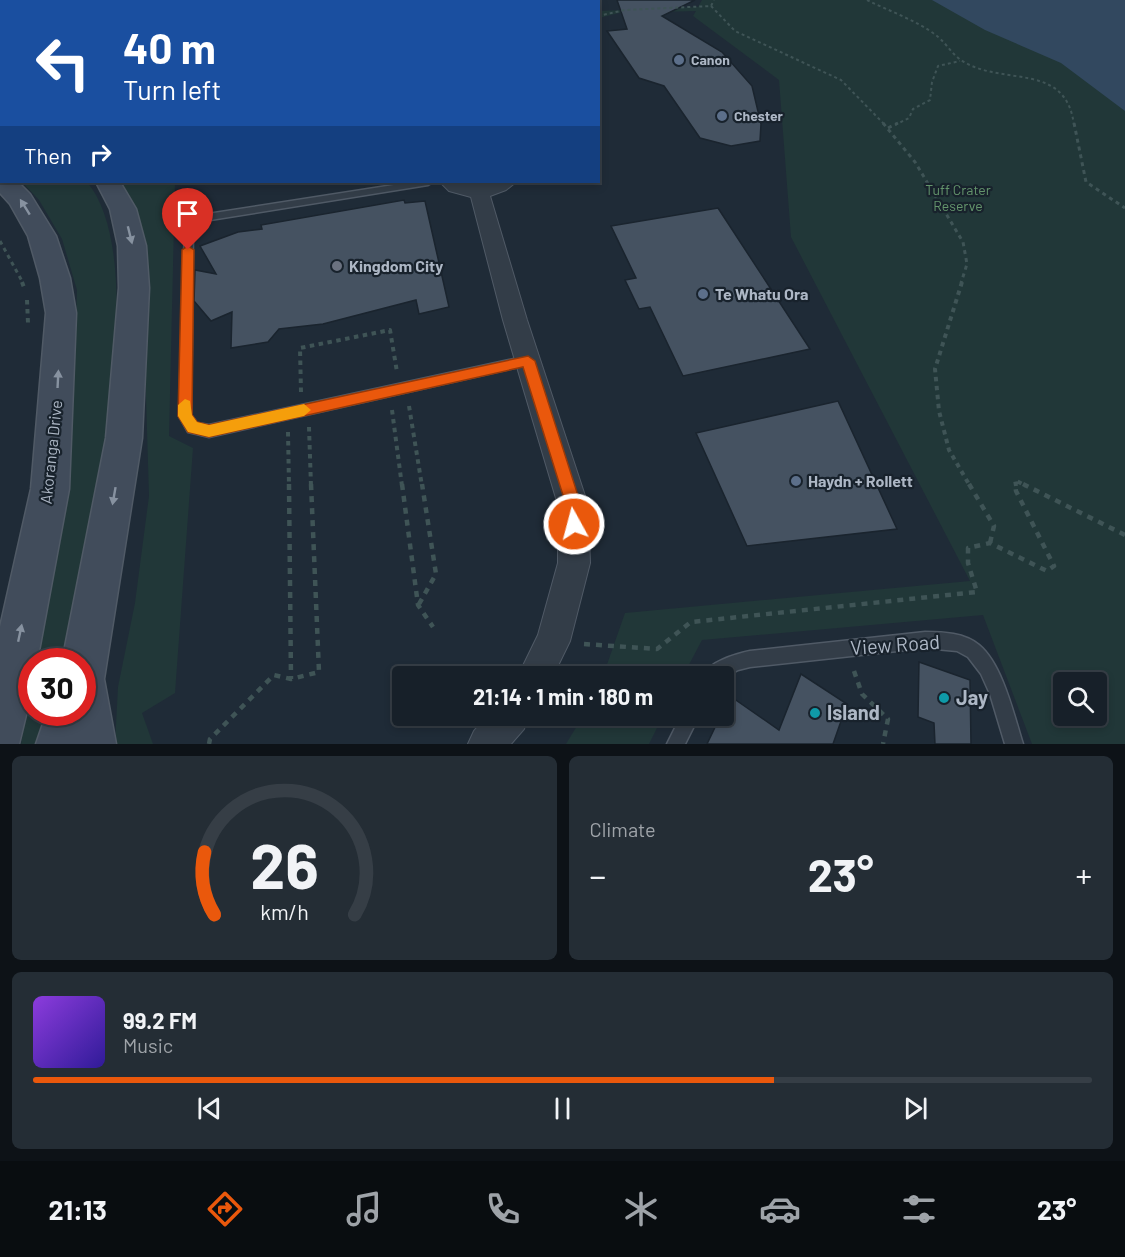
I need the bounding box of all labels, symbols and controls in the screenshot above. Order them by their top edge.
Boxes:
text: 40 m [123,22,216,72]
icon: left [24,24,102,102]
place label: Canon [691,51,730,68]
marker: Canon [672,53,686,67]
text: Turn left [123,73,221,105]
place label: Chester [734,107,784,124]
marker: Chester [715,109,729,123]
icon: right [84,138,117,171]
text: Then [24,142,72,168]
park label: Tuff Crater Reserve [925,181,991,214]
pin [162,188,213,250]
icon: arrive [171,197,204,230]
one-way arrow [19,199,30,216]
one-way arrow [125,226,135,244]
place label: Kingdom City [349,256,443,275]
marker: Kingdom City [330,259,344,273]
place label: Te Whatu Ora [715,284,808,303]
marker: Te Whatu Ora [696,287,710,301]
one-way arrow [53,369,62,388]
street label: Akoranga Drive [36,399,65,505]
place label: Haydn + Rollett [808,471,913,490]
marker: Haydn + Rollett [789,474,803,488]
one-way arrow [109,487,118,506]
position arrow [542,492,606,556]
one-way arrow [16,624,25,643]
street label: View Road [849,629,941,659]
speed limit sign: 30 [18,648,96,726]
map controls [1053,672,1107,726]
button: search [1053,672,1107,726]
text: 21:14 · 1 min · 180 m [473,683,653,709]
place label: Jay [956,685,988,709]
marker: Jay [937,691,951,705]
place label: Island [827,700,880,724]
marker: Island [808,706,822,720]
text: Climate [590,817,656,841]
text: 26 [250,827,318,901]
text: 23° [808,847,874,901]
text: − [590,855,606,895]
text: + [1075,855,1092,895]
text: km/h [260,899,309,924]
text: 99.2 FM [123,1007,197,1033]
text: Music [123,1033,173,1057]
icon: previous [193,1092,226,1125]
icon: pause [546,1092,579,1125]
icon: next [899,1092,932,1125]
icon: directions [204,1188,246,1230]
icon: music [343,1188,385,1230]
icon: phone [482,1188,524,1230]
icon: climate [620,1188,662,1230]
icon: car [759,1188,801,1230]
icon: filters [898,1188,940,1230]
text: 21:13 [48,1193,107,1225]
text: 23° [1037,1193,1077,1225]

